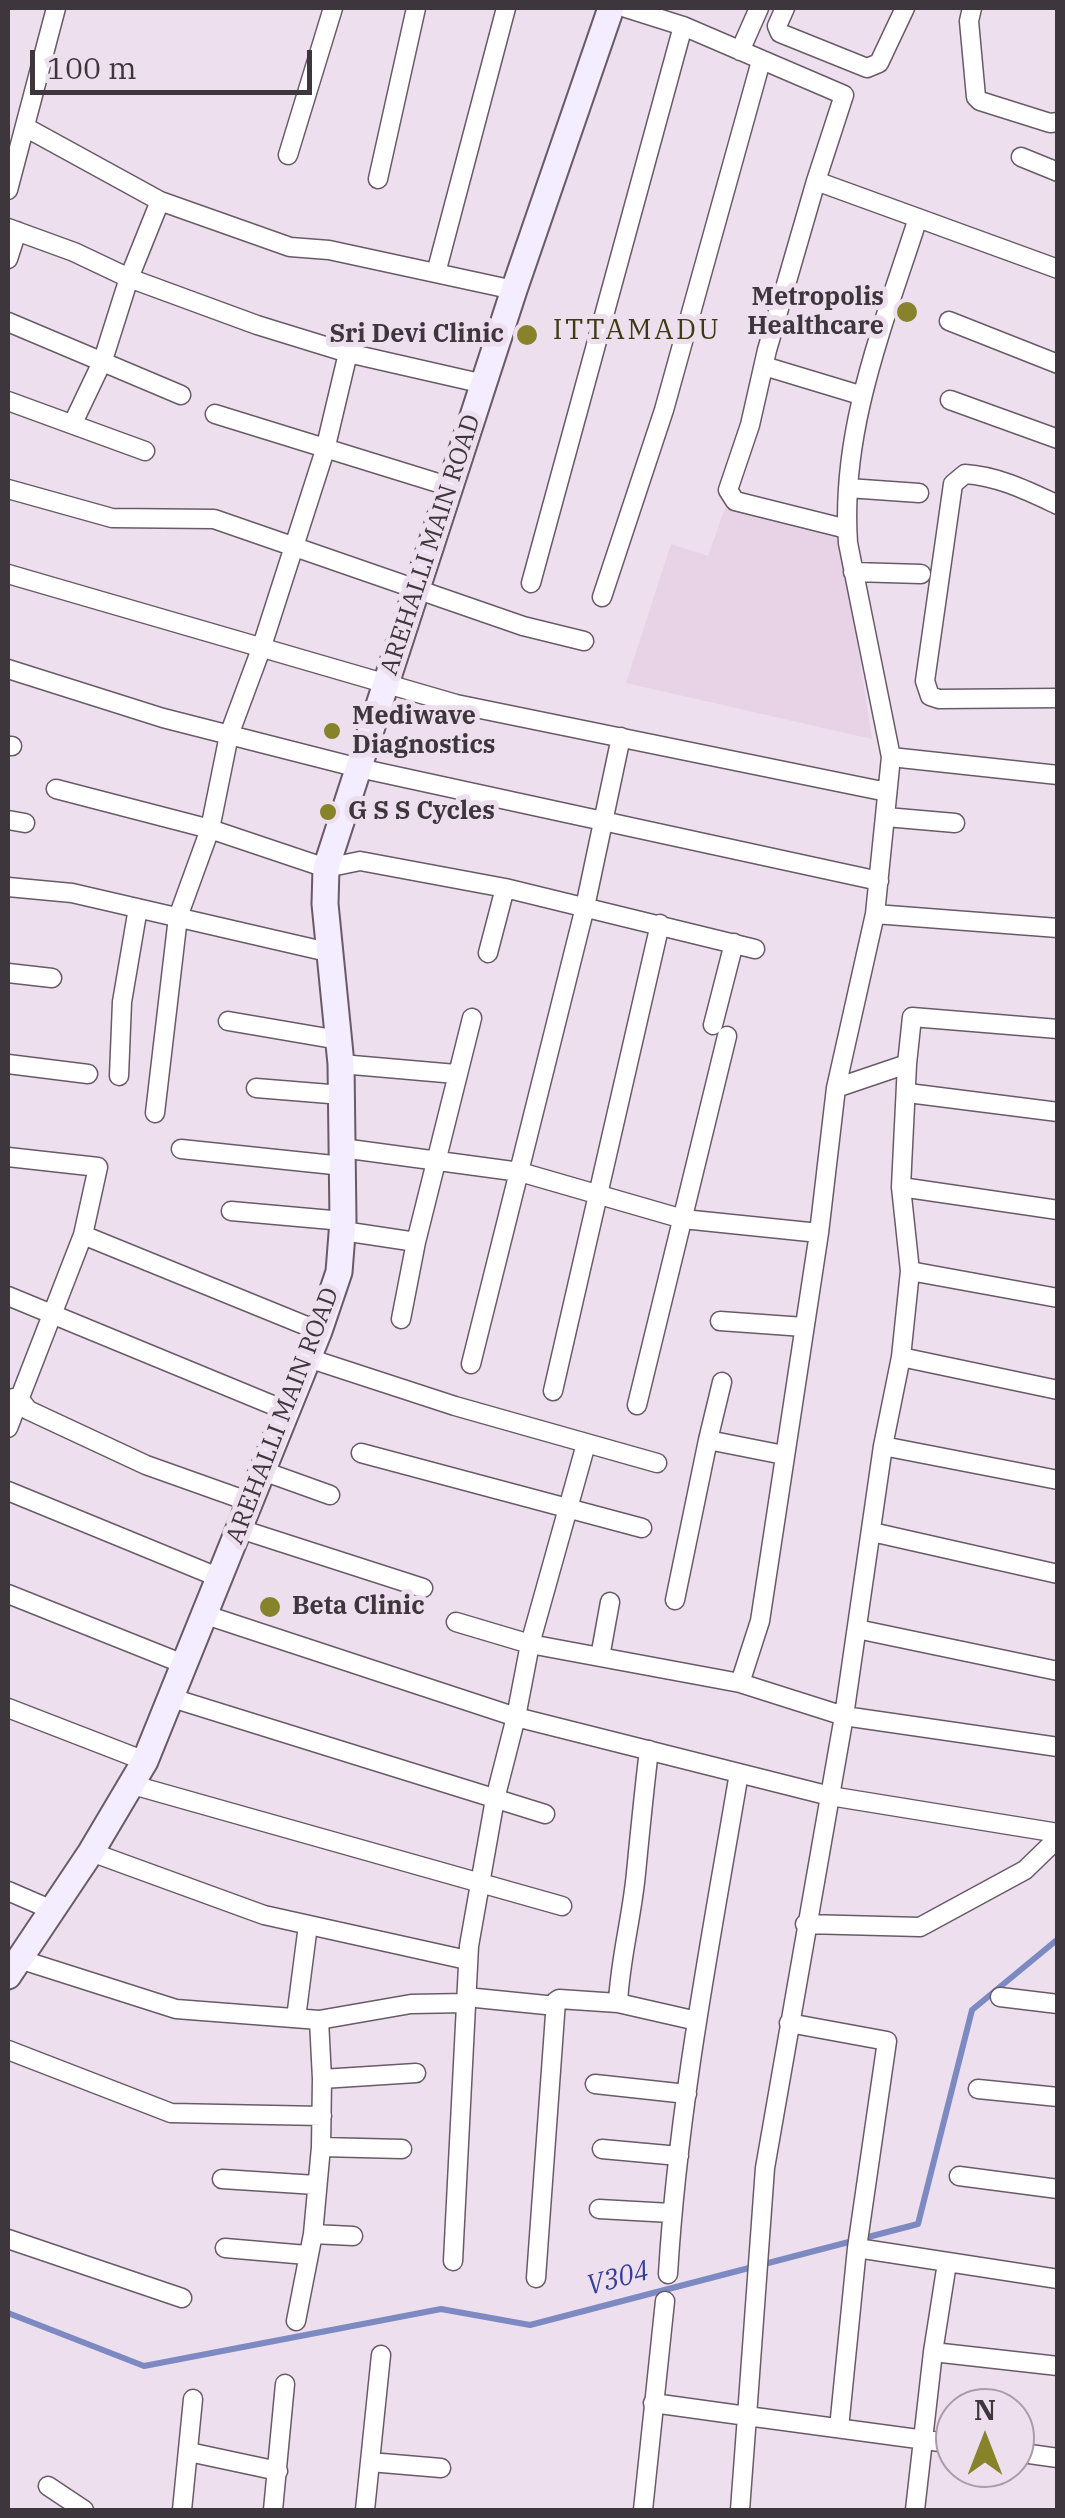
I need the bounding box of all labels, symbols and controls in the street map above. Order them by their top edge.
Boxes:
scale bar [35,30,318,92]
text: 100 m [47,48,137,87]
place label: Metropolis Healthcare [747,283,884,342]
marker: Metropolis Healthcare [894,299,920,325]
district label: ITTAMADU [553,314,721,348]
place label: Sri Devi Clinic [330,320,504,350]
marker: Sri Devi Clinic [514,322,540,348]
street label: AREHALLI MAIN ROAD [375,411,487,679]
place label: Mediwave Diagnostics [352,702,496,761]
marker: Mediwave Diagnostics [321,720,343,742]
place label: G S S Cycles [348,797,495,827]
marker: G S S Cycles [317,801,339,823]
street label: AREHALLI MAIN ROAD [220,1283,346,1549]
place label: Beta Clinic [292,1592,425,1622]
marker: Beta Clinic [257,1594,283,1620]
water label: V304 [583,2255,653,2303]
north arrow [935,2388,1035,2488]
text: N [974,2391,996,2428]

